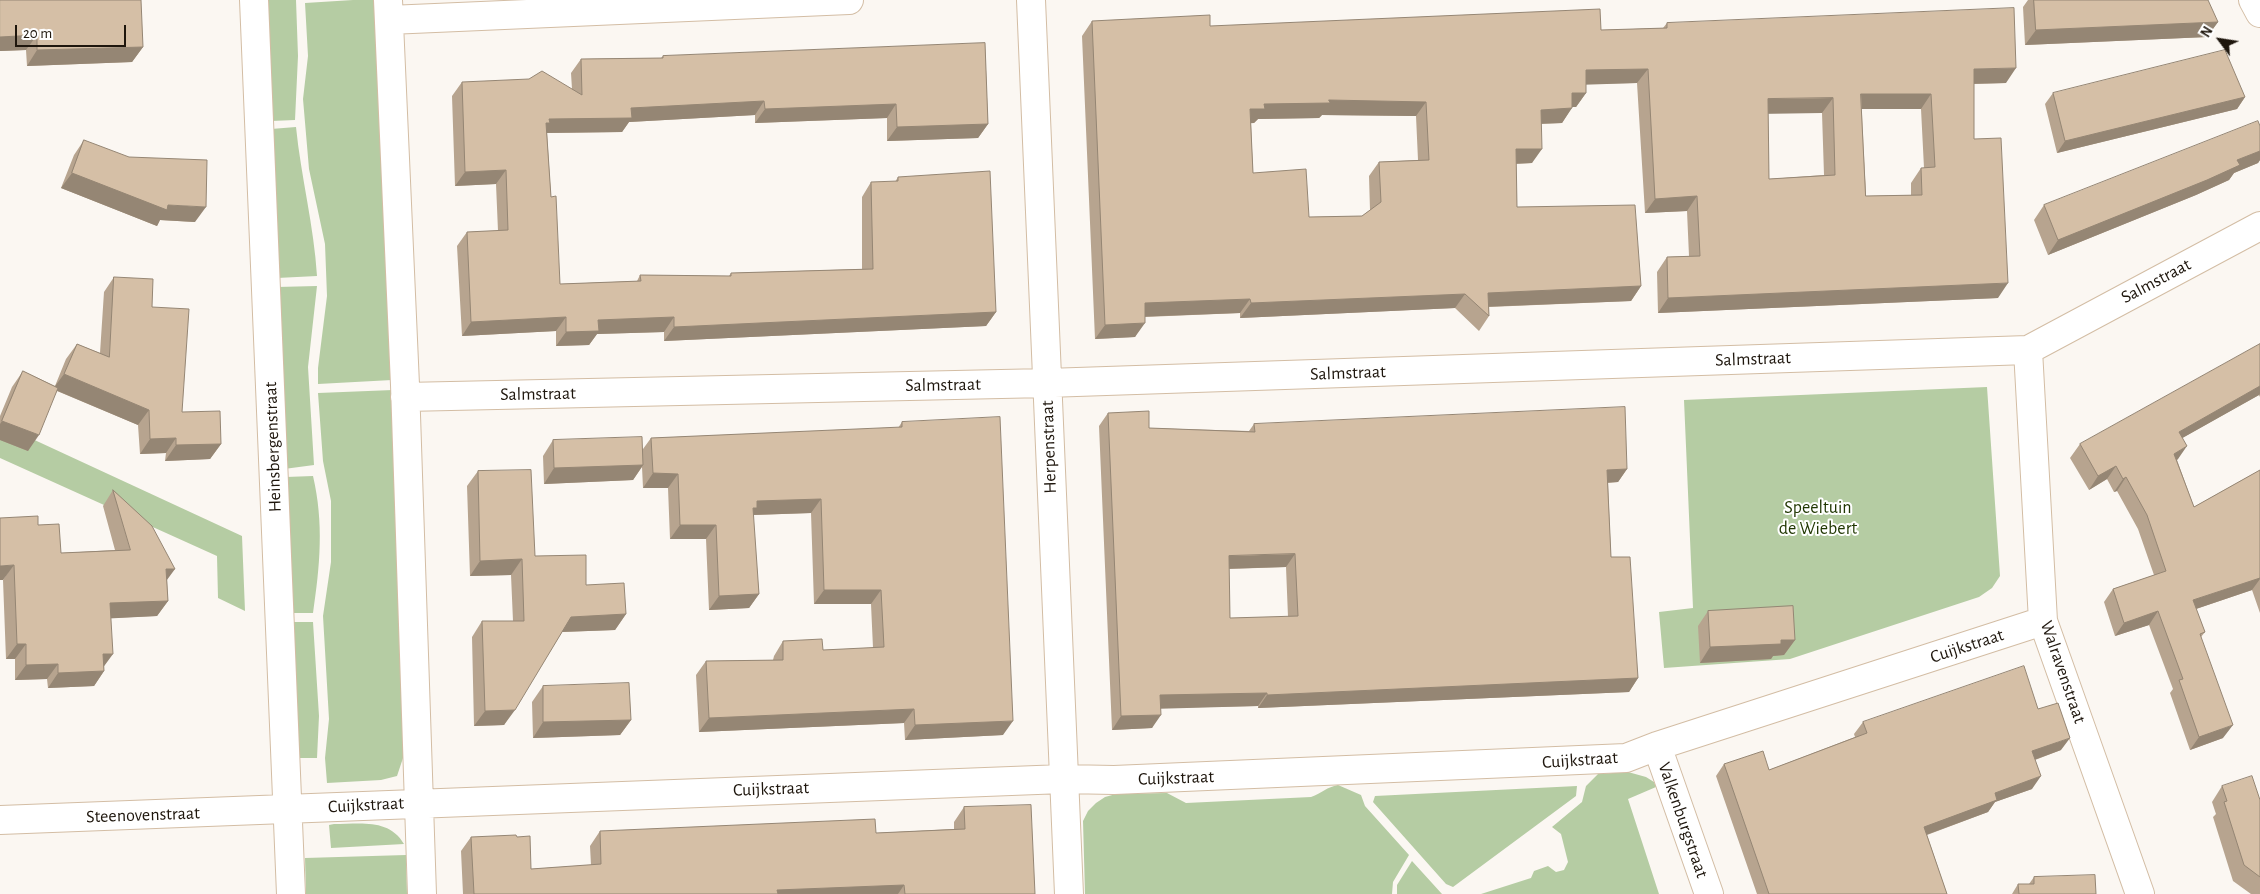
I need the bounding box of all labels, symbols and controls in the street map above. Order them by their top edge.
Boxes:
scale bar [18,15,129,47]
north arrow [2195,15,2245,65]
text: N [2199,25,2216,40]
text: 20 m [23,26,52,41]
street label: Salmstraat [2118,254,2194,308]
street label: Salmstraat [1715,347,1791,371]
street label: Salmstraat [1310,361,1386,385]
street label: Salmstraat [905,374,981,396]
street label: Heinsbergenstraat [260,381,286,513]
street label: Salmstraat [500,383,576,405]
street label: Herpenstraat [1037,400,1061,494]
park label: Speeltuin de Wiebert [1779,497,1857,540]
street label: Walravenstraat [2035,618,2091,726]
street label: Cuijkstraat [1927,624,2007,668]
street label: Cuijkstraat [1541,747,1619,773]
street label: Valkenburgstraat [1653,759,1713,881]
street label: Cuijkstraat [1138,766,1214,790]
street label: Cuijkstraat [733,777,809,801]
street label: Cuijkstraat [327,792,405,818]
street label: Steenovenstraat [86,802,200,828]

